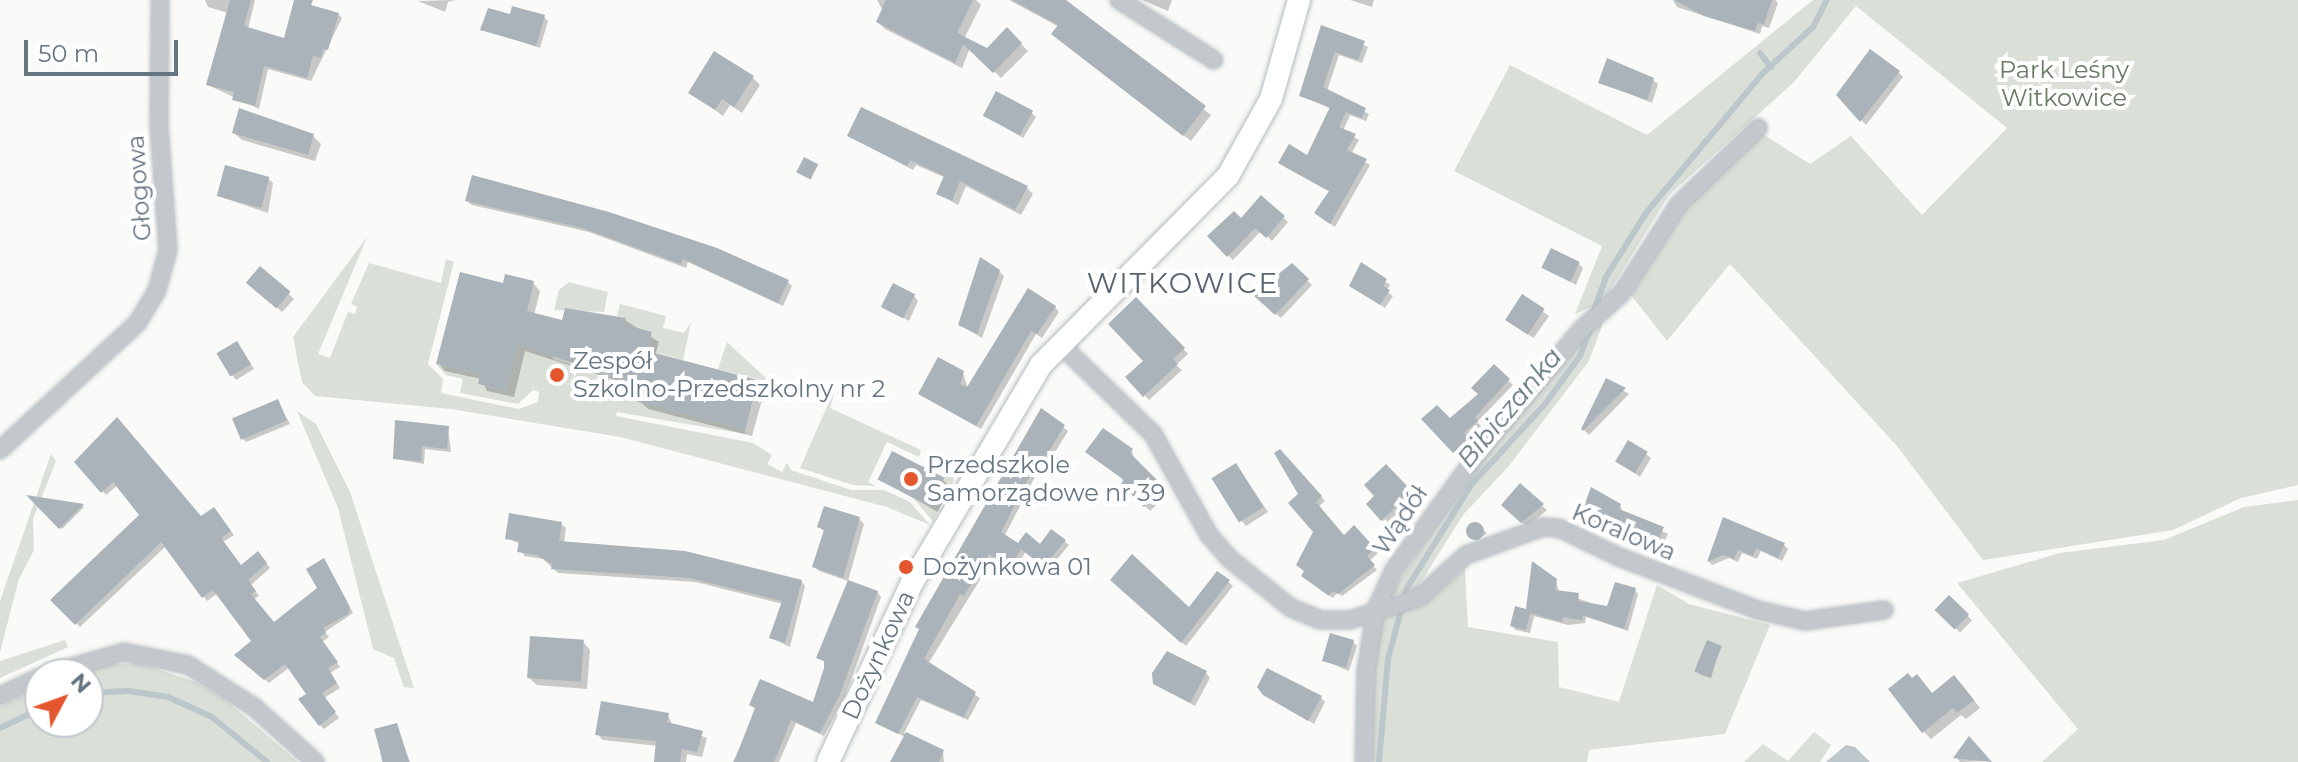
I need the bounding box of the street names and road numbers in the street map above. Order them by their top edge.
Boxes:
street label: Głogowa [121,134,157,242]
street label: Wądół [1366,480,1434,560]
street label: Koralowa [1568,497,1680,567]
street label: Dożynkowa [836,586,920,724]

